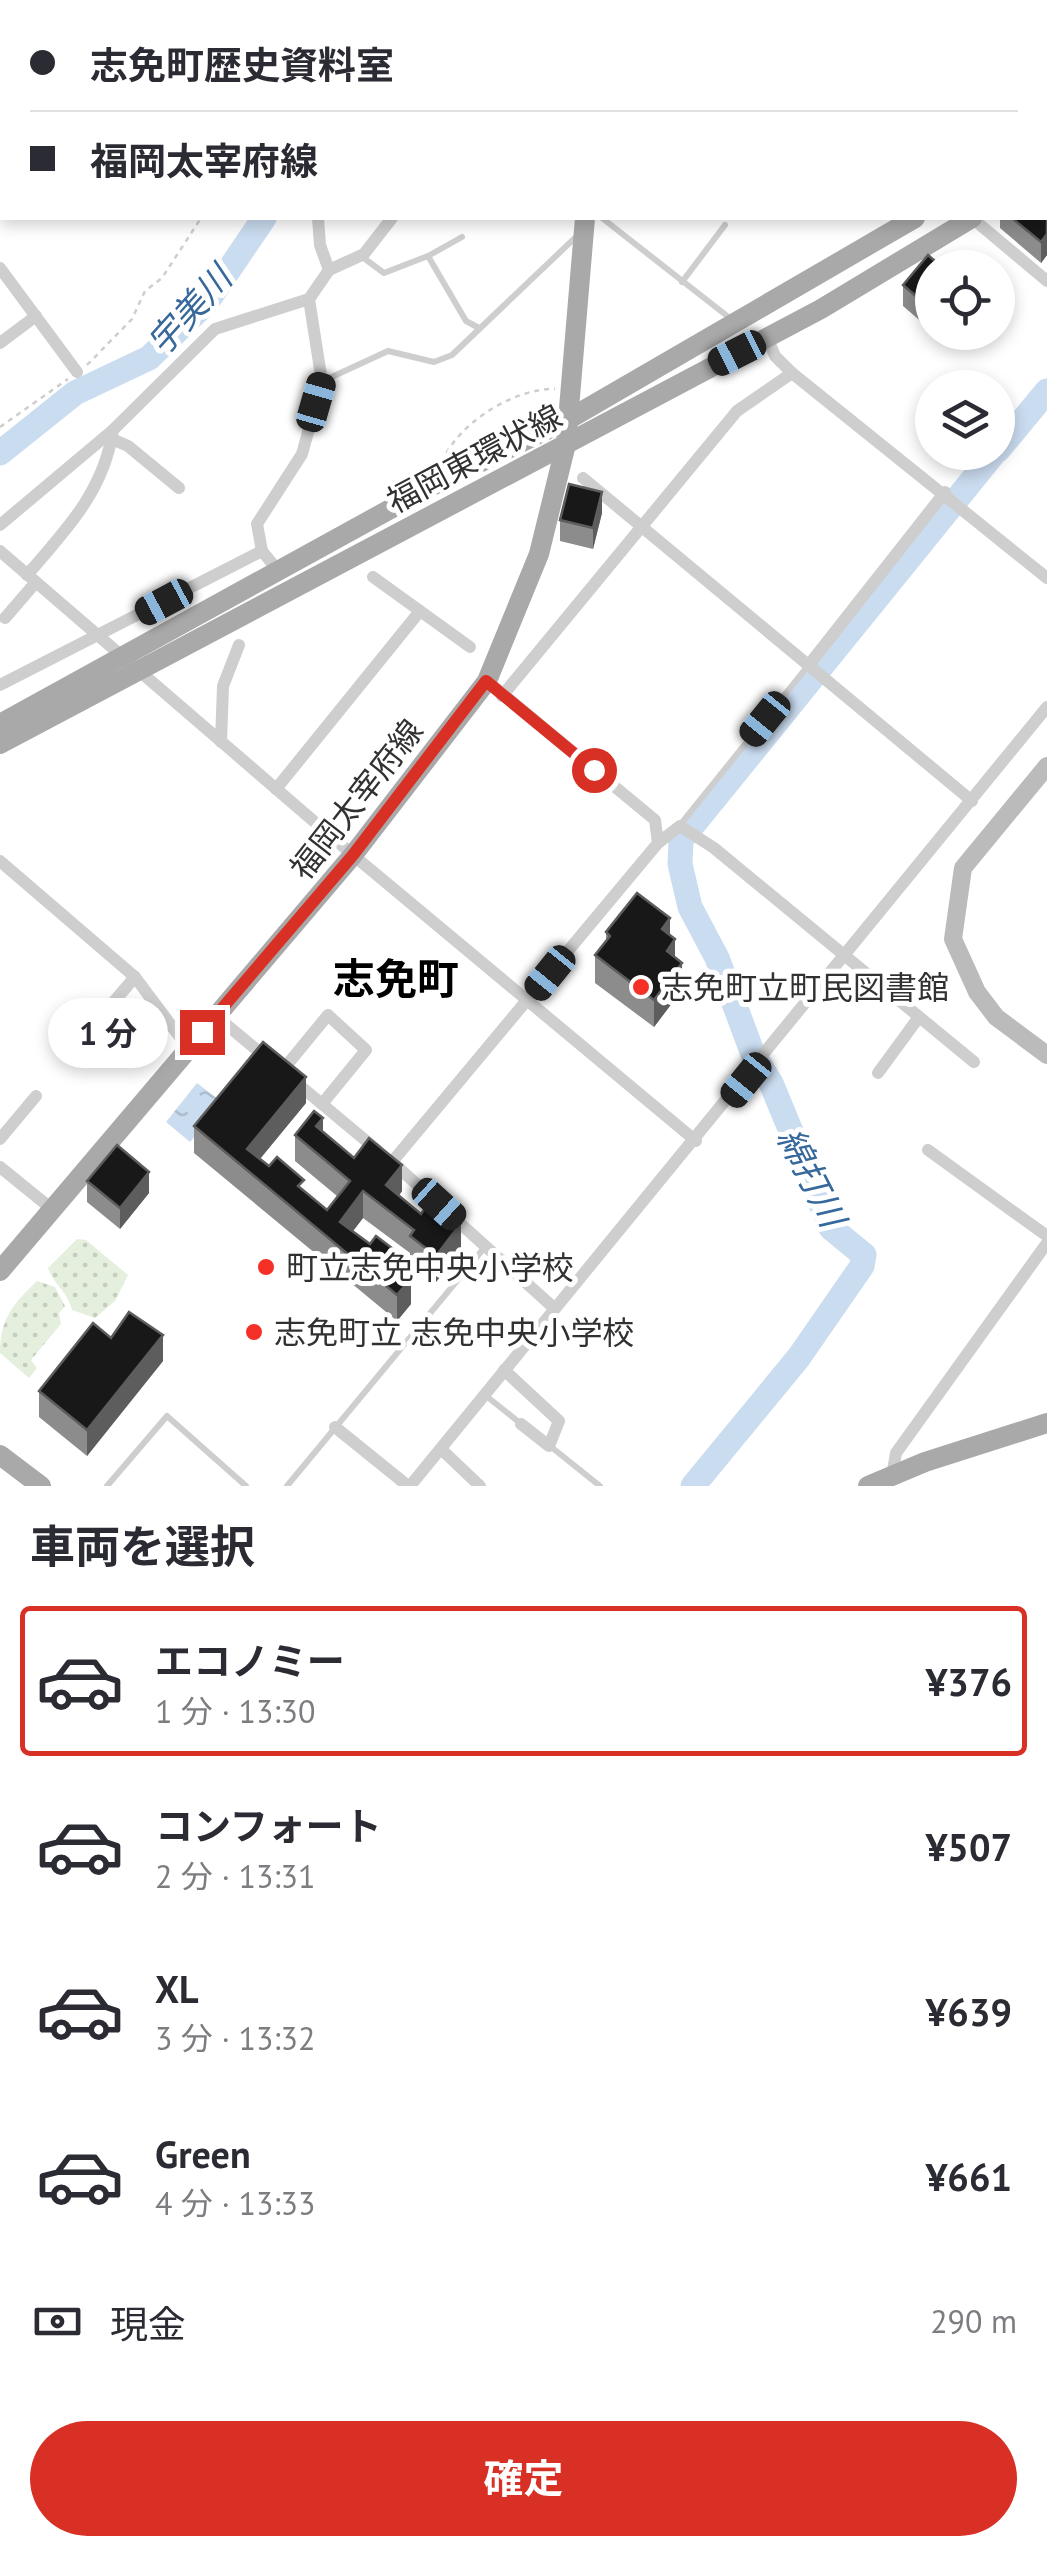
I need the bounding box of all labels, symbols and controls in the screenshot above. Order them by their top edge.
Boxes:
text: 志免町歴史資料室 [90,40,394,89]
text: 福岡太宰府線 [90,136,318,185]
map controls [915,250,1015,470]
button: locate [915,250,1015,350]
water label: 宇美川 [137,253,244,364]
car [703,326,771,380]
car [293,369,339,435]
button: layers [915,370,1015,470]
street label: 福岡東環状線 [379,394,569,522]
car [130,575,198,629]
car [734,686,796,752]
street label: 福岡太宰府線 [280,710,432,888]
route start [572,748,617,793]
car [519,940,581,1006]
district label: 志免町 [333,951,459,1006]
place label: 志免町立町民図書館 [661,966,949,1008]
marker: 志免町立町民図書館 [630,976,652,998]
callout: 1 分 [47,997,167,1067]
route end [180,1010,225,1055]
text: 1 分 [79,1012,137,1054]
car [715,1047,777,1113]
water label: 綿打川 [768,1120,858,1238]
car [407,1173,471,1235]
place label: 町立志免中央小学校 [286,1246,574,1288]
marker: 町立志免中央小学校 [255,1256,277,1278]
place label: 志免町立 志免中央小学校 [274,1311,635,1353]
marker: 志免町立 志免中央小学校 [243,1321,265,1343]
text: 車両を選択 [30,1517,255,1575]
icon: car [35,1636,125,1726]
text: エコノミー [155,1636,345,1685]
text: ¥376 [926,1657,1012,1706]
text: 1 分 · 13:30 [155,1690,315,1732]
icon: car [35,1801,125,1891]
text: コンフォート [155,1801,382,1850]
text: ¥507 [926,1822,1012,1871]
text: 2 分 · 13:31 [155,1855,315,1897]
text: XL [155,1964,199,2013]
icon: car [35,1966,125,2056]
text: ¥639 [926,1987,1012,2036]
text: 3 分 · 13:32 [155,2017,315,2059]
text: Green [155,2129,251,2178]
icon: car [35,2131,125,2221]
text: ¥661 [926,2152,1012,2201]
text: 4 分 · 13:33 [155,2182,315,2224]
icon: cash [30,2294,85,2349]
text: 現金 [110,2299,186,2348]
text: 290 m [930,2300,1017,2342]
button: 確定 [30,2421,1017,2536]

